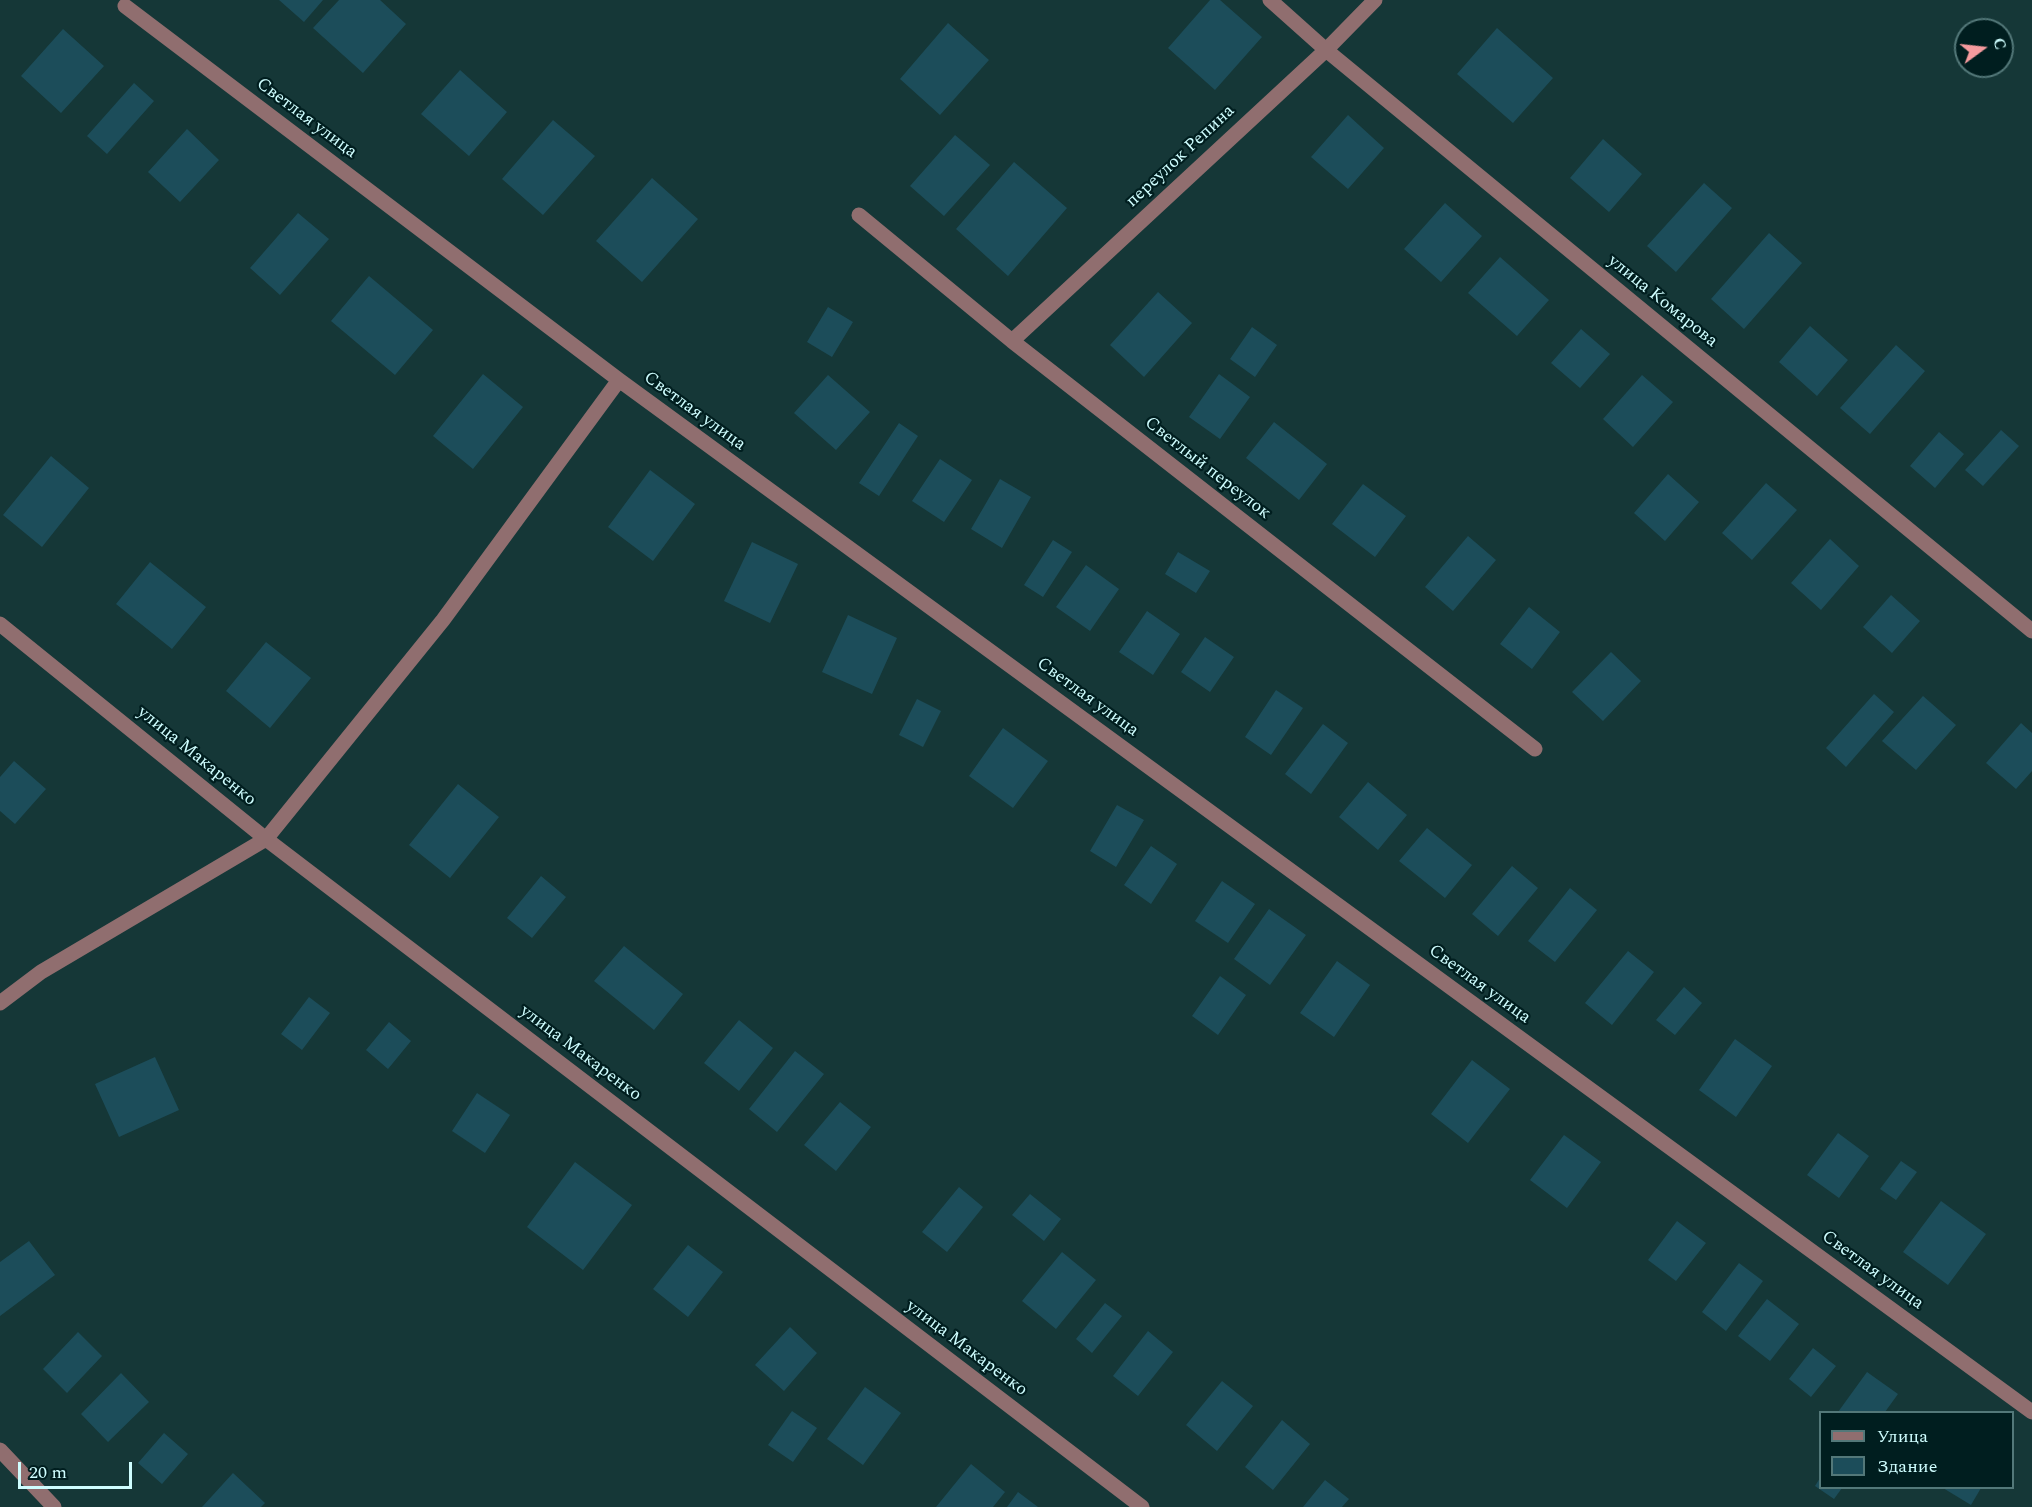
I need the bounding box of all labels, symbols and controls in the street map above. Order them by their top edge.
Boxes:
north arrow [1954,18,2014,78]
text: С [1986,35,2013,52]
street label: Светлая улица [251,74,361,164]
street label: переулок Репина [1122,101,1240,213]
street label: улица Комарова [1603,251,1721,353]
street label: Светлая улица [639,368,749,456]
street label: Светлый переулок [1140,413,1274,525]
street label: Светлая улица [1032,654,1142,742]
street label: улица Макаренко [132,702,260,812]
street label: Светлая улица [1424,941,1534,1029]
street label: улица Макаренко [515,1001,645,1107]
street label: Светлая улица [1817,1227,1927,1315]
street label: улица Макаренко [901,1296,1031,1402]
legend [1819,1411,2014,1489]
text: Улица [1877,1423,1928,1450]
scale bar [21,1450,135,1488]
text: Здание [1877,1453,1937,1480]
text: 20 m [29,1459,67,1486]

